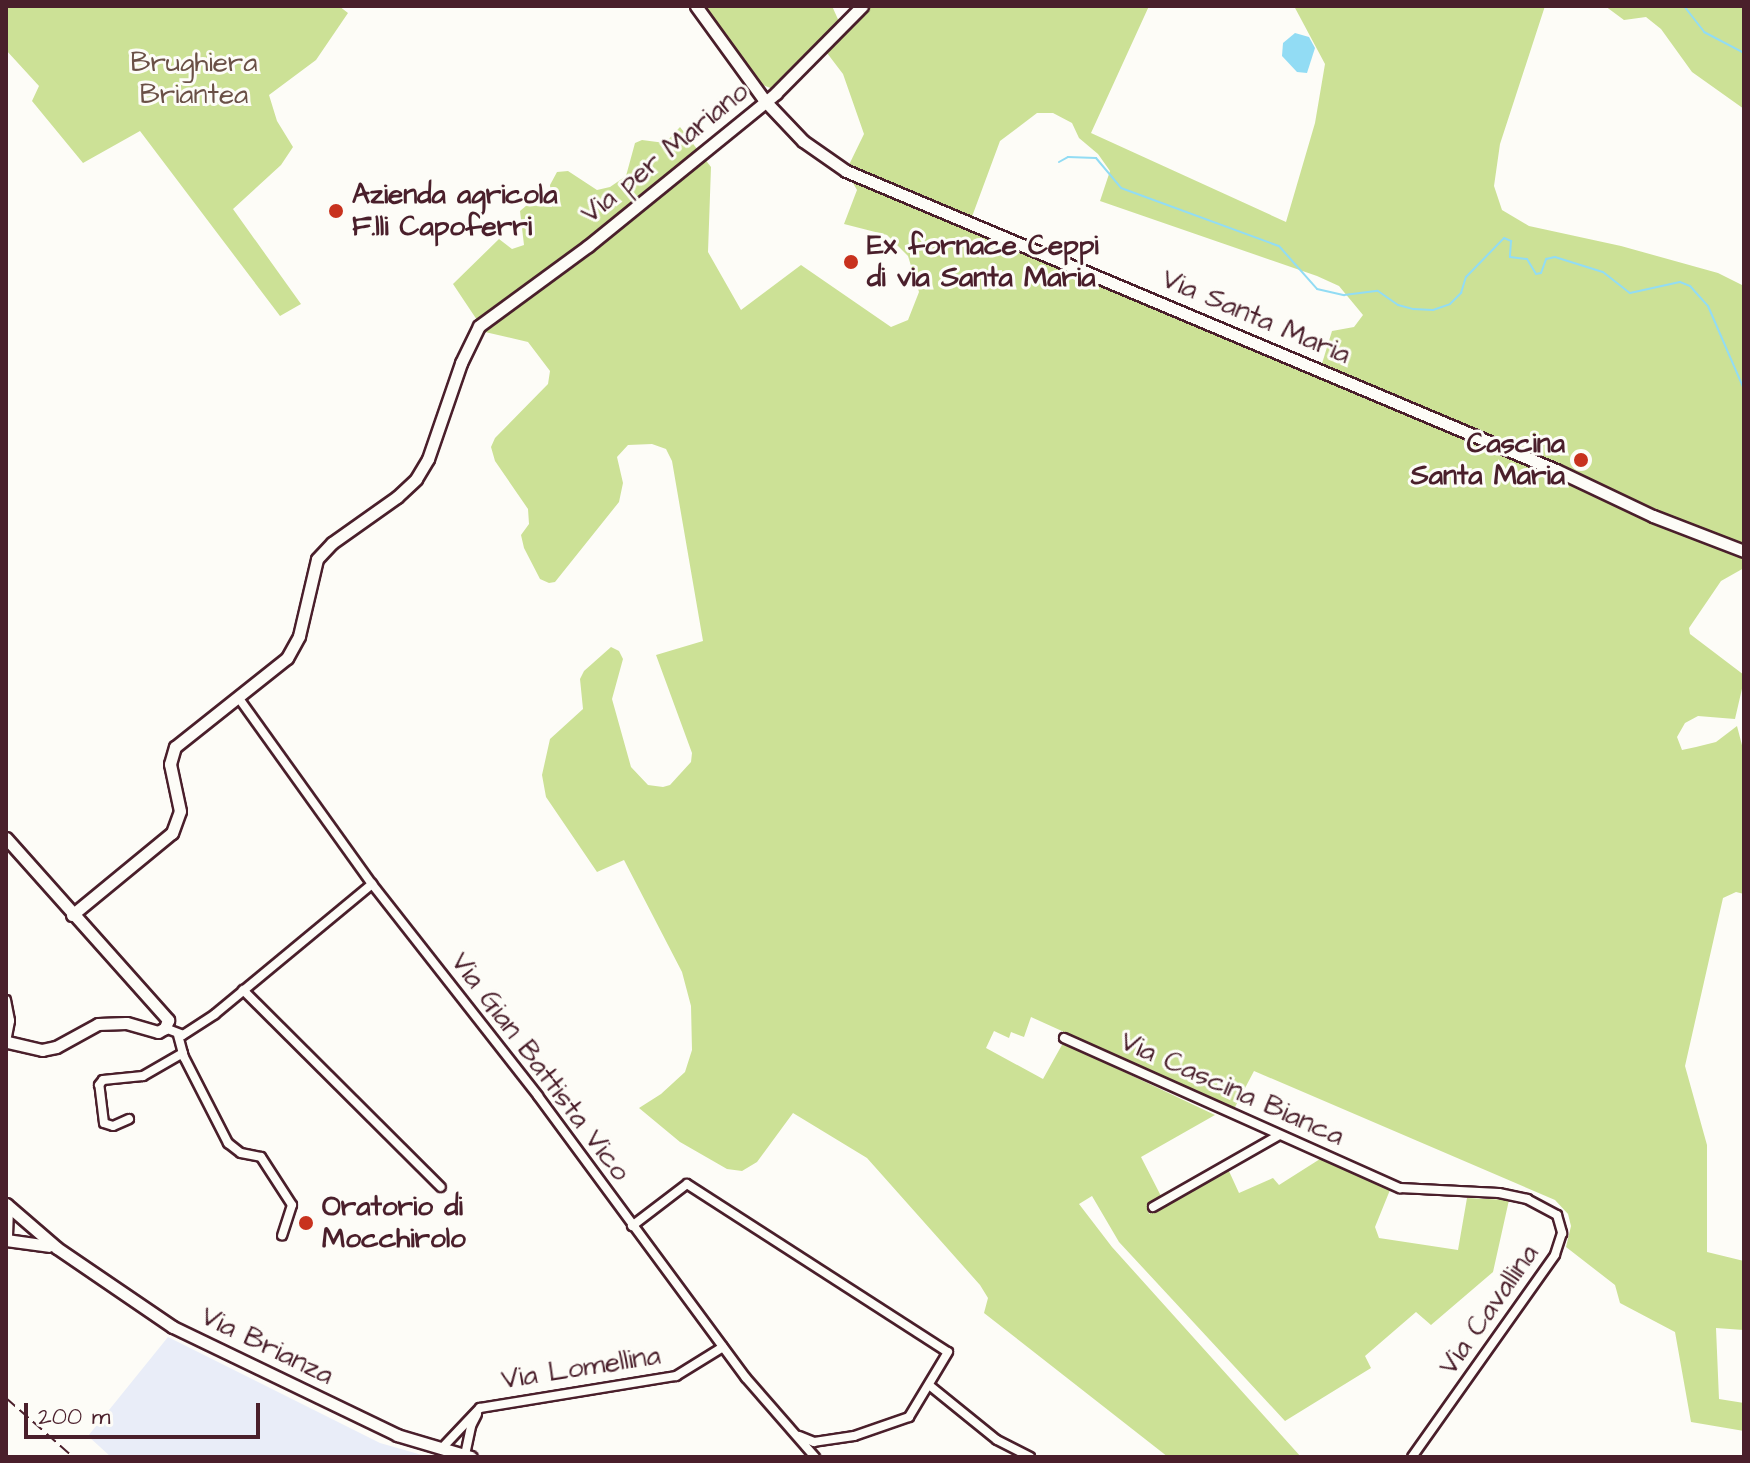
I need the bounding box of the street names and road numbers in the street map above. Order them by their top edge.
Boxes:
street label: Via per Mariano [574,75,756,231]
street label: Via Santa Maria [1157,262,1355,372]
street label: Via Gian Battista Vico [443,946,637,1188]
street label: Via Cascina Bianca [1115,1025,1349,1153]
street label: Via Cavallina [1432,1238,1546,1382]
street label: Via Brianza [195,1300,339,1392]
street label: Via Lomellina [499,1339,663,1397]

